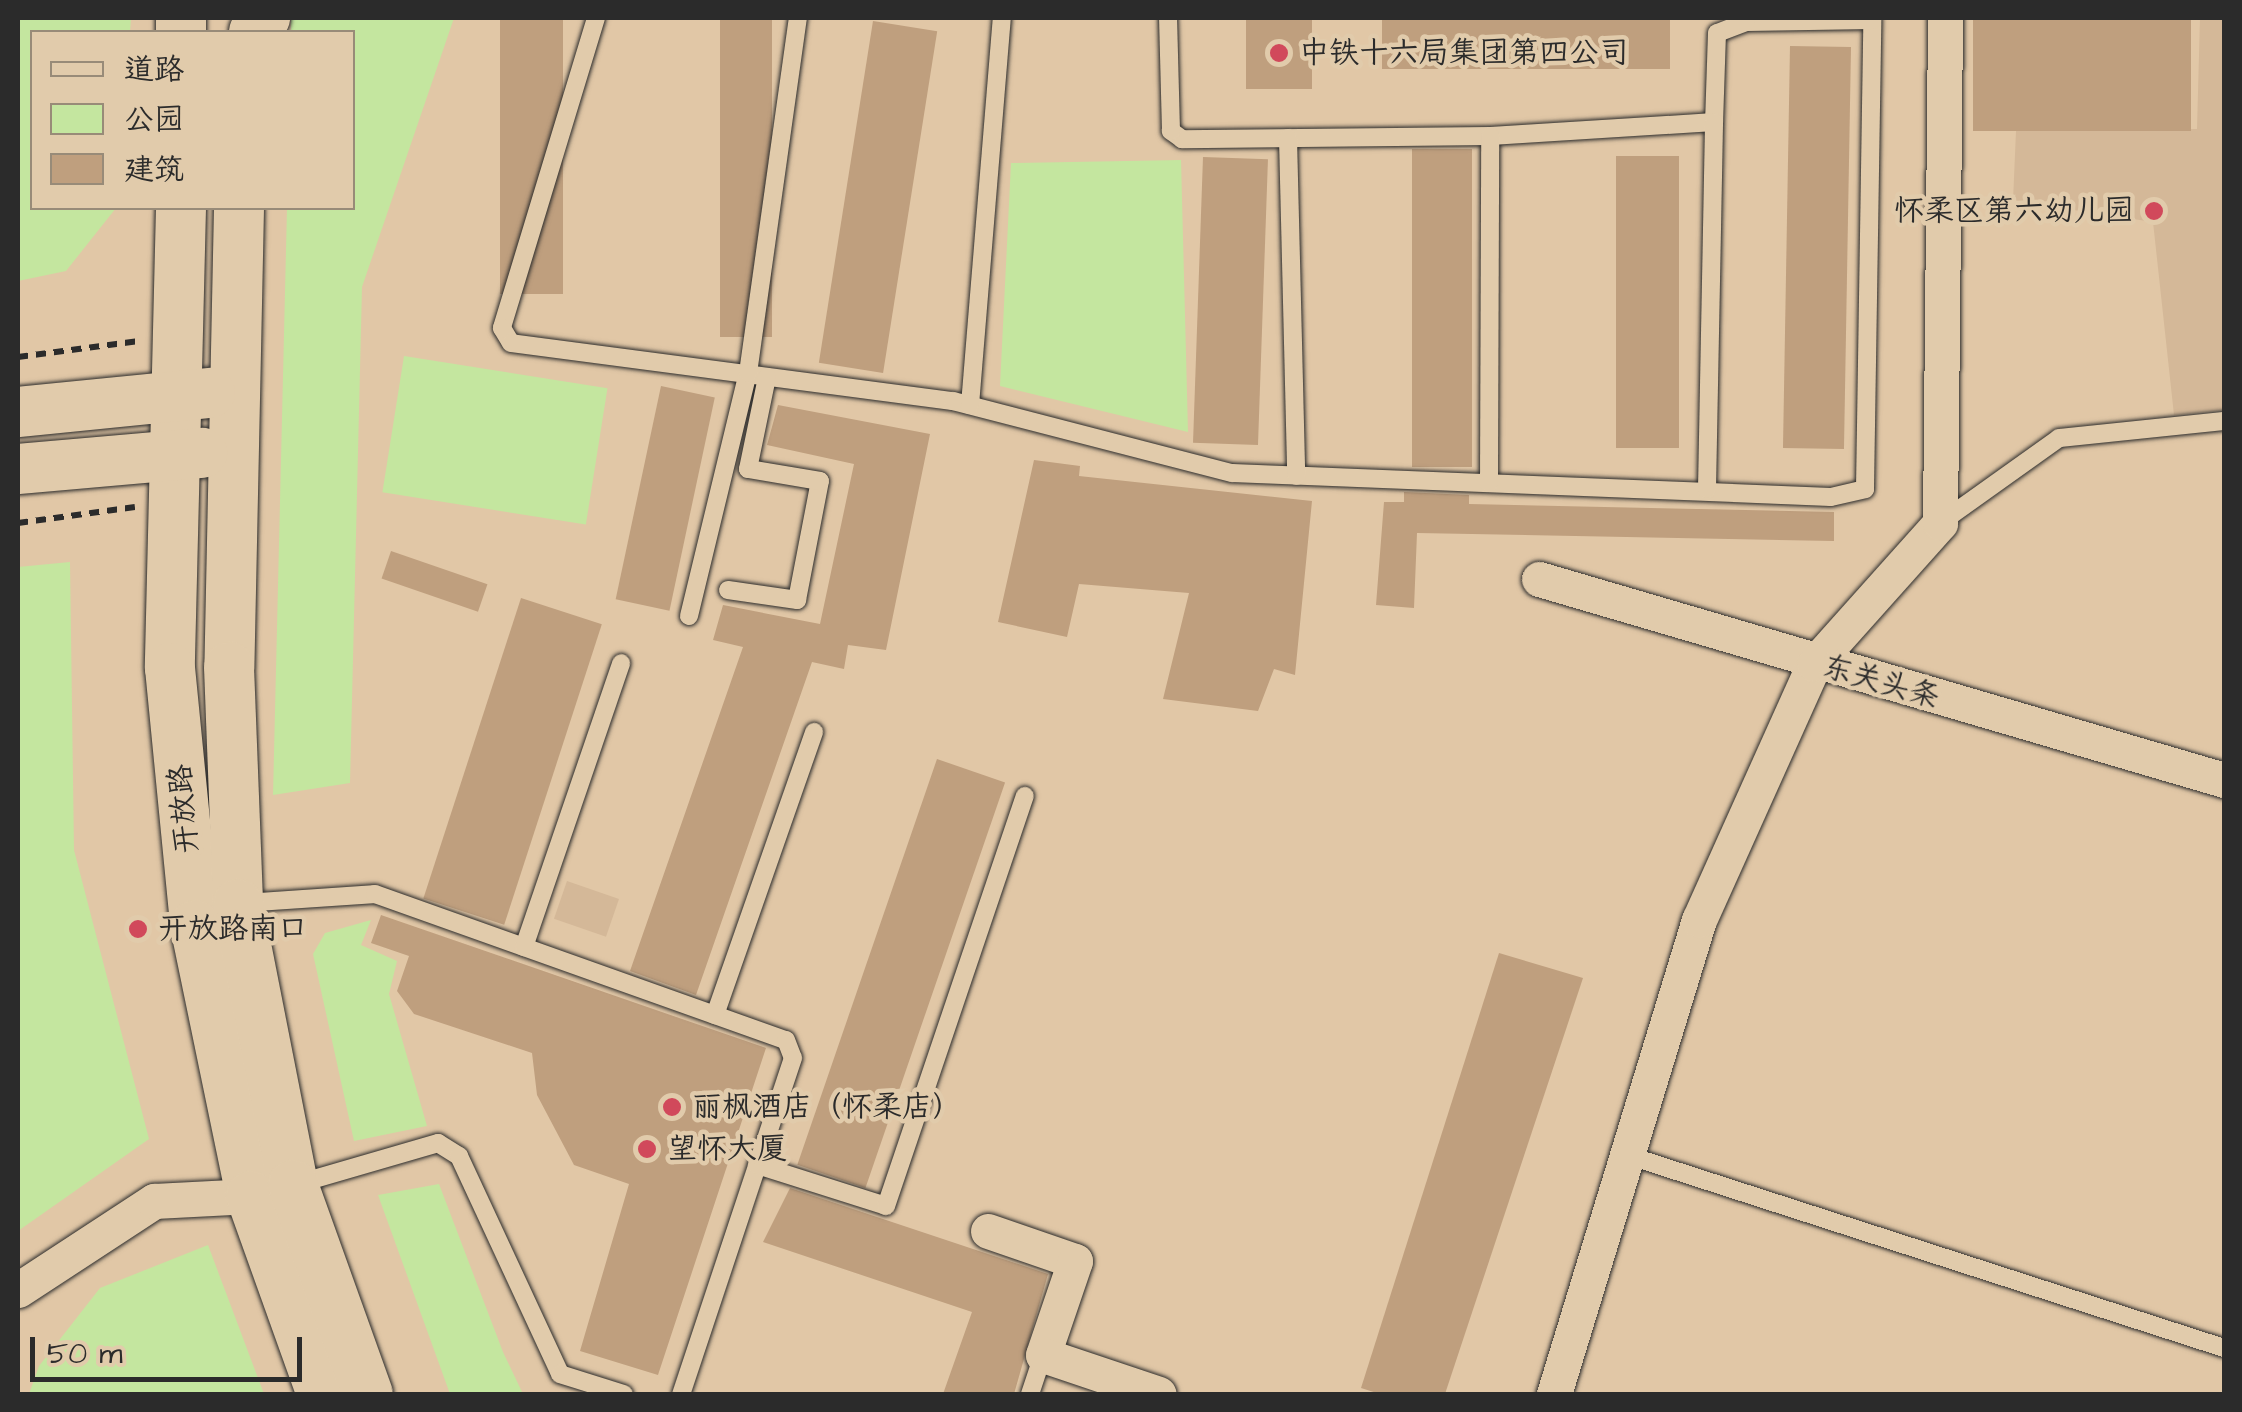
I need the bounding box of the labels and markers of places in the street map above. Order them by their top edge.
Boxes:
place label: 中铁十六局集团第四公司 [1299,35,1629,71]
marker: 中铁十六局集团第四公司 [1268,42,1290,64]
place label: 怀柔区第六幼儿园 [1894,193,2134,229]
marker: 怀柔区第六幼儿园 [2143,200,2165,222]
place label: 开放路南口 [158,911,308,947]
marker: 开放路南口 [127,918,149,940]
place label: 丽枫酒店（怀柔店） [692,1089,962,1125]
marker: 丽枫酒店（怀柔店） [661,1096,683,1118]
place label: 望怀大厦 [667,1131,787,1167]
marker: 望怀大厦 [636,1138,658,1160]

